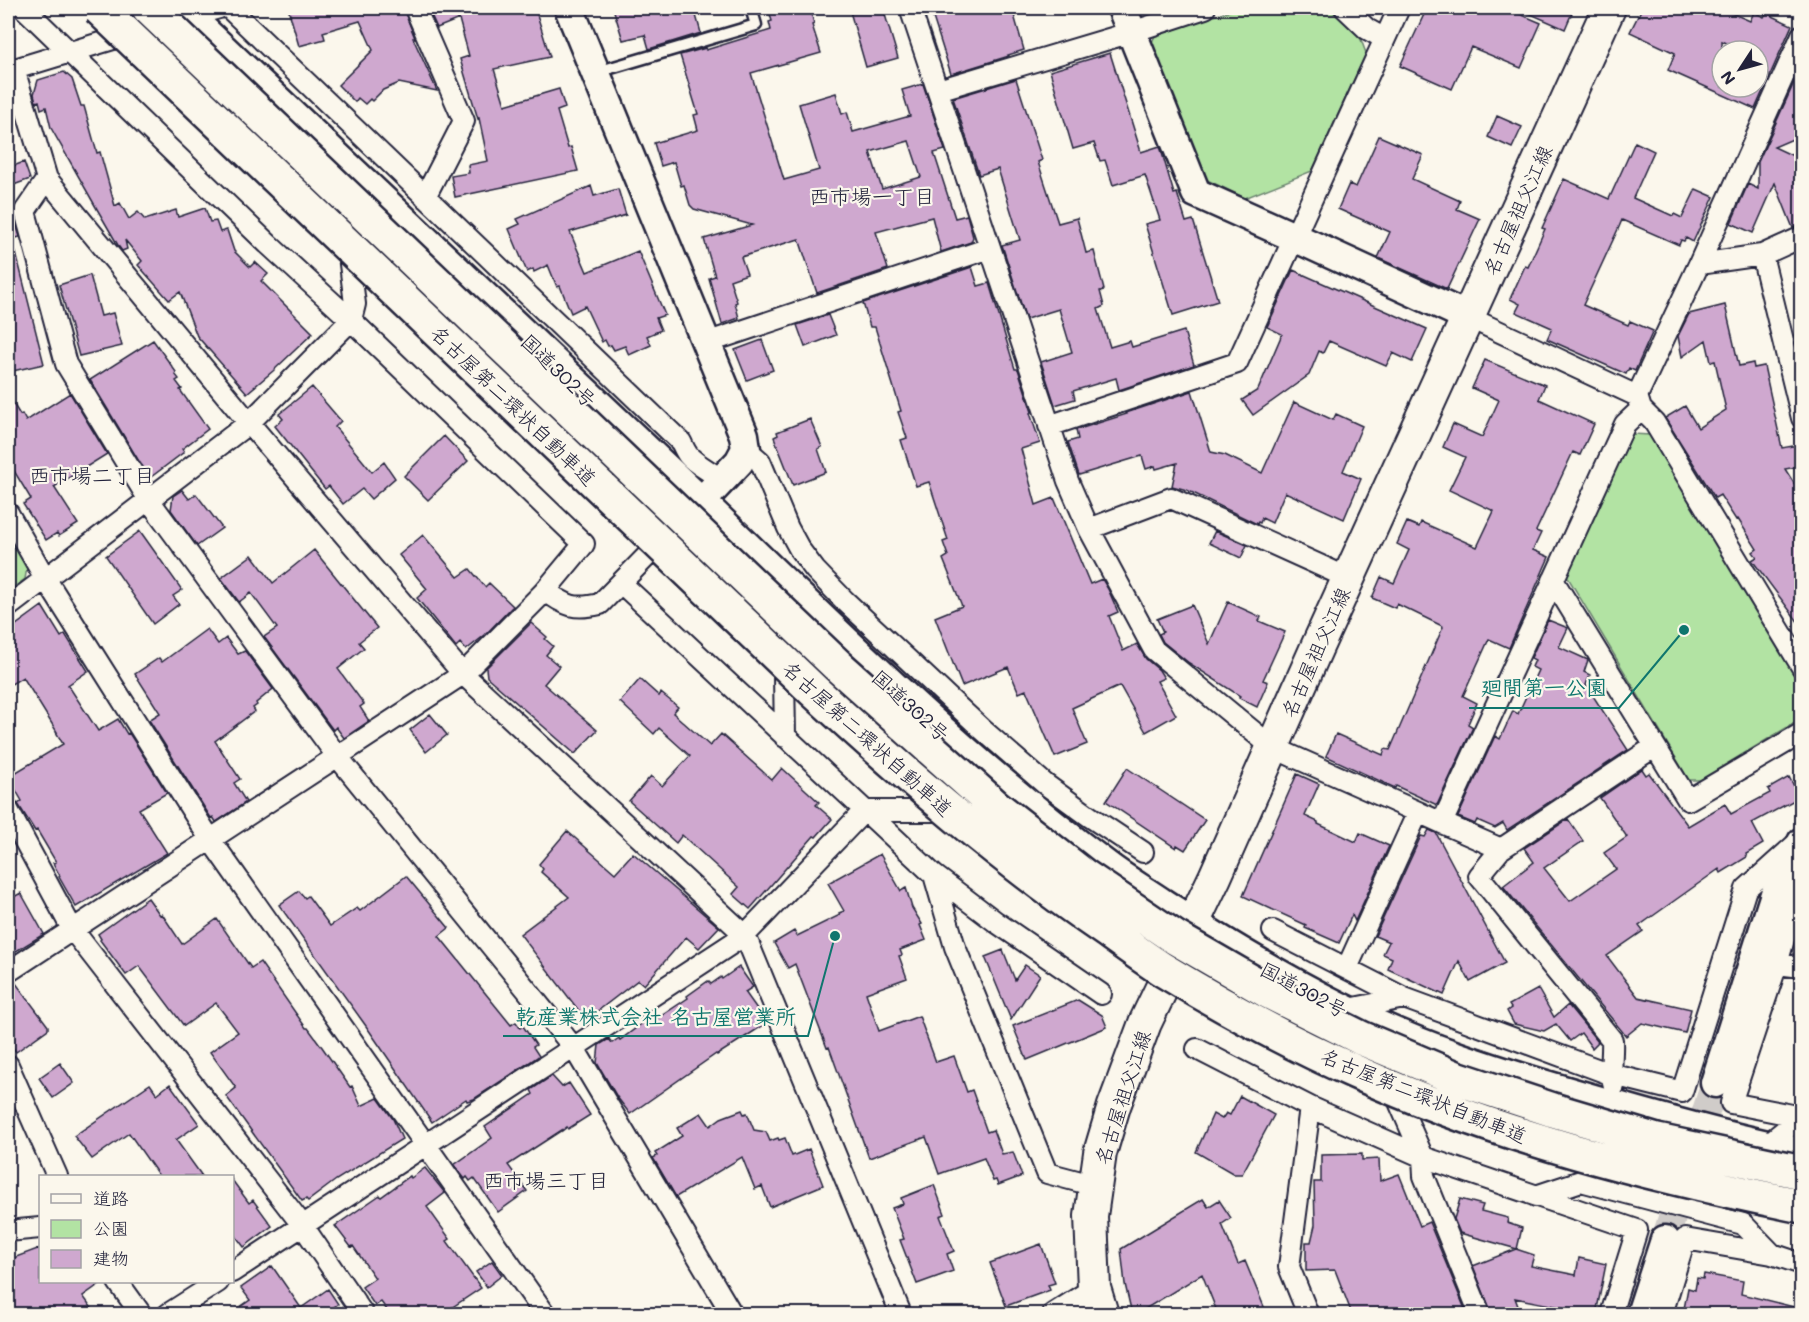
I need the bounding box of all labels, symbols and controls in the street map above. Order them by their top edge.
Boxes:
north arrow [1710,39,1770,99]
text: N [1715,67,1740,89]
street label: 名古屋祖父江線 [1477,141,1557,279]
district label: 西市場一丁目 [809,182,935,209]
street label: 名古屋第二環状自動車道 [426,319,602,491]
street label: 国道302号 [516,328,602,412]
district label: 西市場二丁目 [29,461,155,488]
street label: 名古屋祖父江線 [1275,583,1355,721]
street label: 名古屋第二環状自動車道 [778,655,958,821]
street label: 国道302号 [867,663,955,747]
callout: 廻間第一公園 [1469,669,1619,708]
text: 廻間第一公園 [1481,673,1607,700]
street label: 国道302号 [1256,955,1352,1023]
callout: 乾産業株式会社 名古屋営業所 [503,997,808,1036]
text: 乾産業株式会社 名古屋営業所 [516,1002,796,1029]
street label: 名古屋祖父江線 [1088,1026,1156,1168]
street label: 名古屋第二環状自動車道 [1317,1042,1531,1148]
district label: 西市場三丁目 [483,1166,609,1193]
legend [39,1175,234,1283]
text: 道路 [93,1186,129,1210]
text: 公園 [93,1216,129,1240]
text: 建物 [93,1246,129,1270]

